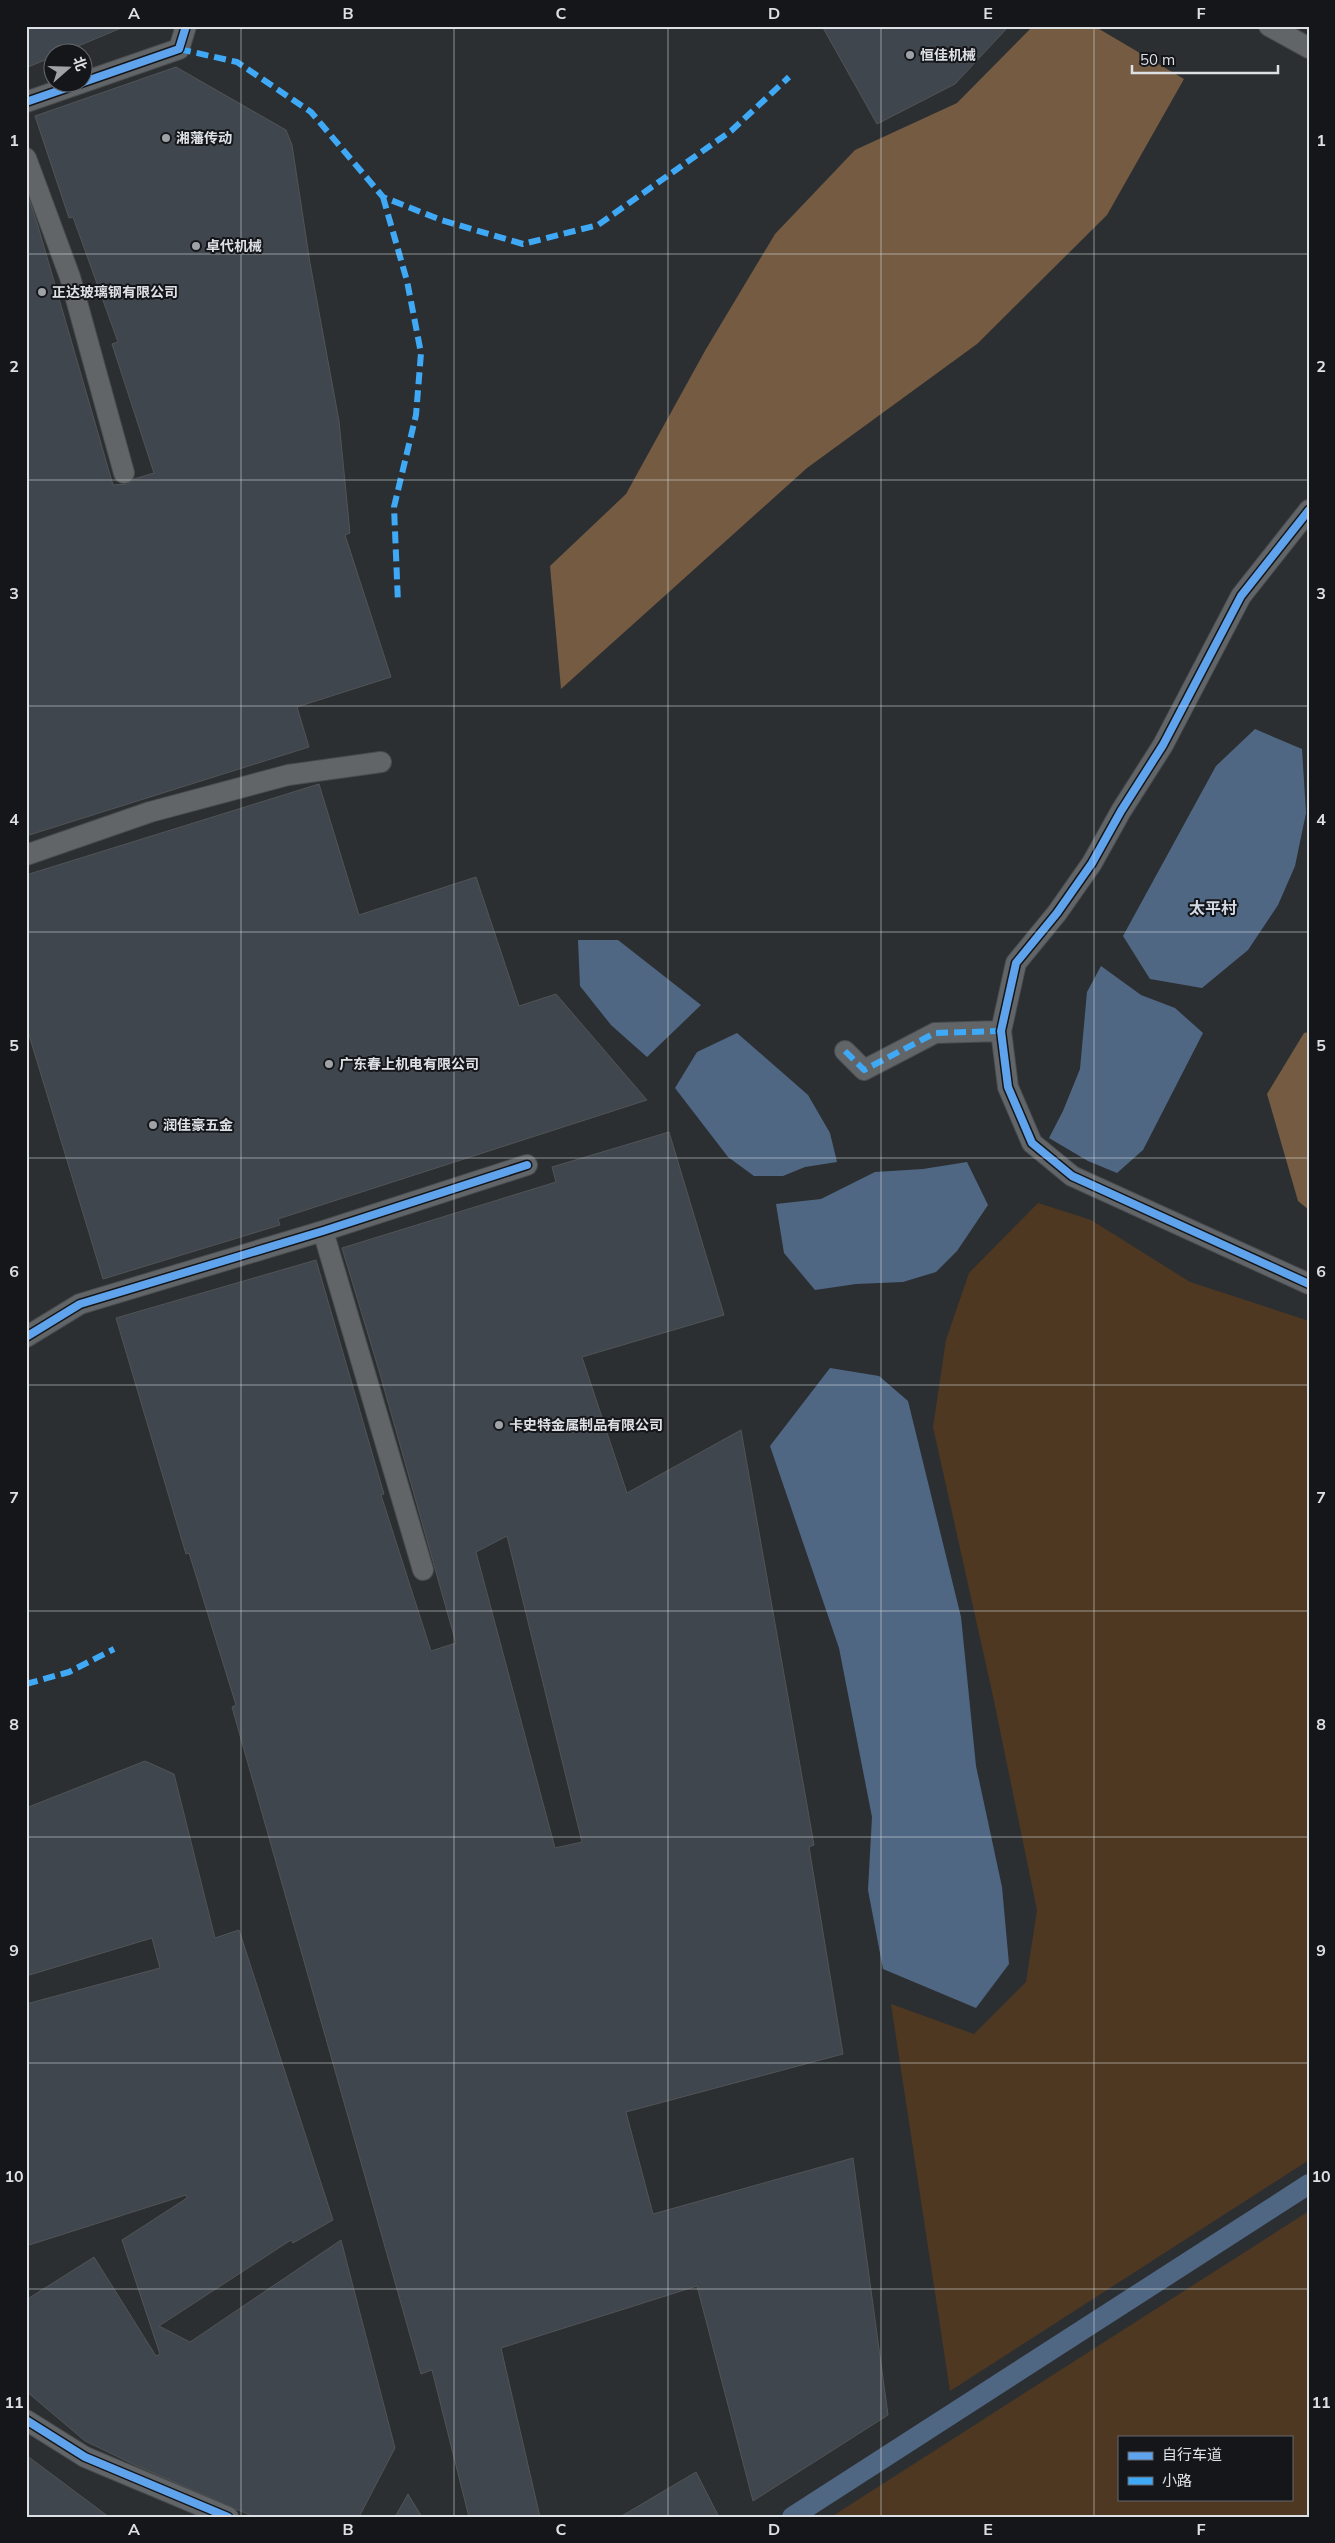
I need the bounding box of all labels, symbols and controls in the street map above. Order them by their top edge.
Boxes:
text: A [128,3,140,23]
text: B [342,3,354,23]
text: C [556,3,567,23]
text: D [768,3,780,23]
text: E [983,3,993,23]
text: F [1196,3,1206,23]
north arrow [42,42,92,92]
scale bar [1132,42,1279,74]
place label: 恒佳机械 [920,46,976,64]
marker: 恒佳机械 [904,49,916,61]
text: 50 m [1140,50,1175,69]
text: 北 [69,54,91,73]
place label: 湘藩传动 [176,129,232,147]
text: 1 [9,130,19,150]
text: 1 [1316,130,1326,150]
marker: 湘藩传动 [160,132,172,144]
place label: 卓代机械 [206,237,262,255]
marker: 卓代机械 [190,240,202,252]
place label: 正达玻璃钢有限公司 [52,283,178,301]
marker: 正达玻璃钢有限公司 [36,286,48,298]
text: 2 [9,356,19,376]
text: 2 [1316,356,1326,376]
text: 3 [9,583,19,603]
text: 3 [1316,583,1326,603]
text: 4 [9,809,19,829]
text: 4 [1316,809,1326,829]
district label: 太平村 [1189,898,1237,918]
text: 5 [9,1035,19,1055]
text: 5 [1316,1035,1326,1055]
place label: 广东春上机电有限公司 [339,1055,479,1073]
marker: 广东春上机电有限公司 [323,1058,335,1070]
place label: 润佳豪五金 [163,1116,233,1134]
marker: 润佳豪五金 [147,1119,159,1131]
text: 6 [9,1261,19,1281]
text: 6 [1316,1261,1326,1281]
place label: 卡史特金属制品有限公司 [509,1416,663,1434]
marker: 卡史特金属制品有限公司 [493,1419,505,1431]
text: 7 [9,1487,19,1507]
text: 7 [1316,1487,1326,1507]
text: 8 [9,1714,19,1734]
text: 8 [1316,1714,1326,1734]
text: 9 [9,1940,19,1960]
text: 9 [1316,1940,1326,1960]
text: 10 [4,2166,24,2186]
text: 10 [1311,2166,1331,2186]
text: 11 [4,2392,24,2412]
text: 11 [1311,2392,1331,2412]
legend [1118,2436,1292,2500]
text: 自行车道 [1162,2445,1222,2464]
text: 小路 [1162,2471,1192,2490]
text: A [128,2519,140,2539]
text: B [342,2519,354,2539]
text: C [556,2519,567,2539]
text: D [768,2519,780,2539]
text: E [983,2519,993,2539]
text: F [1196,2519,1206,2539]

